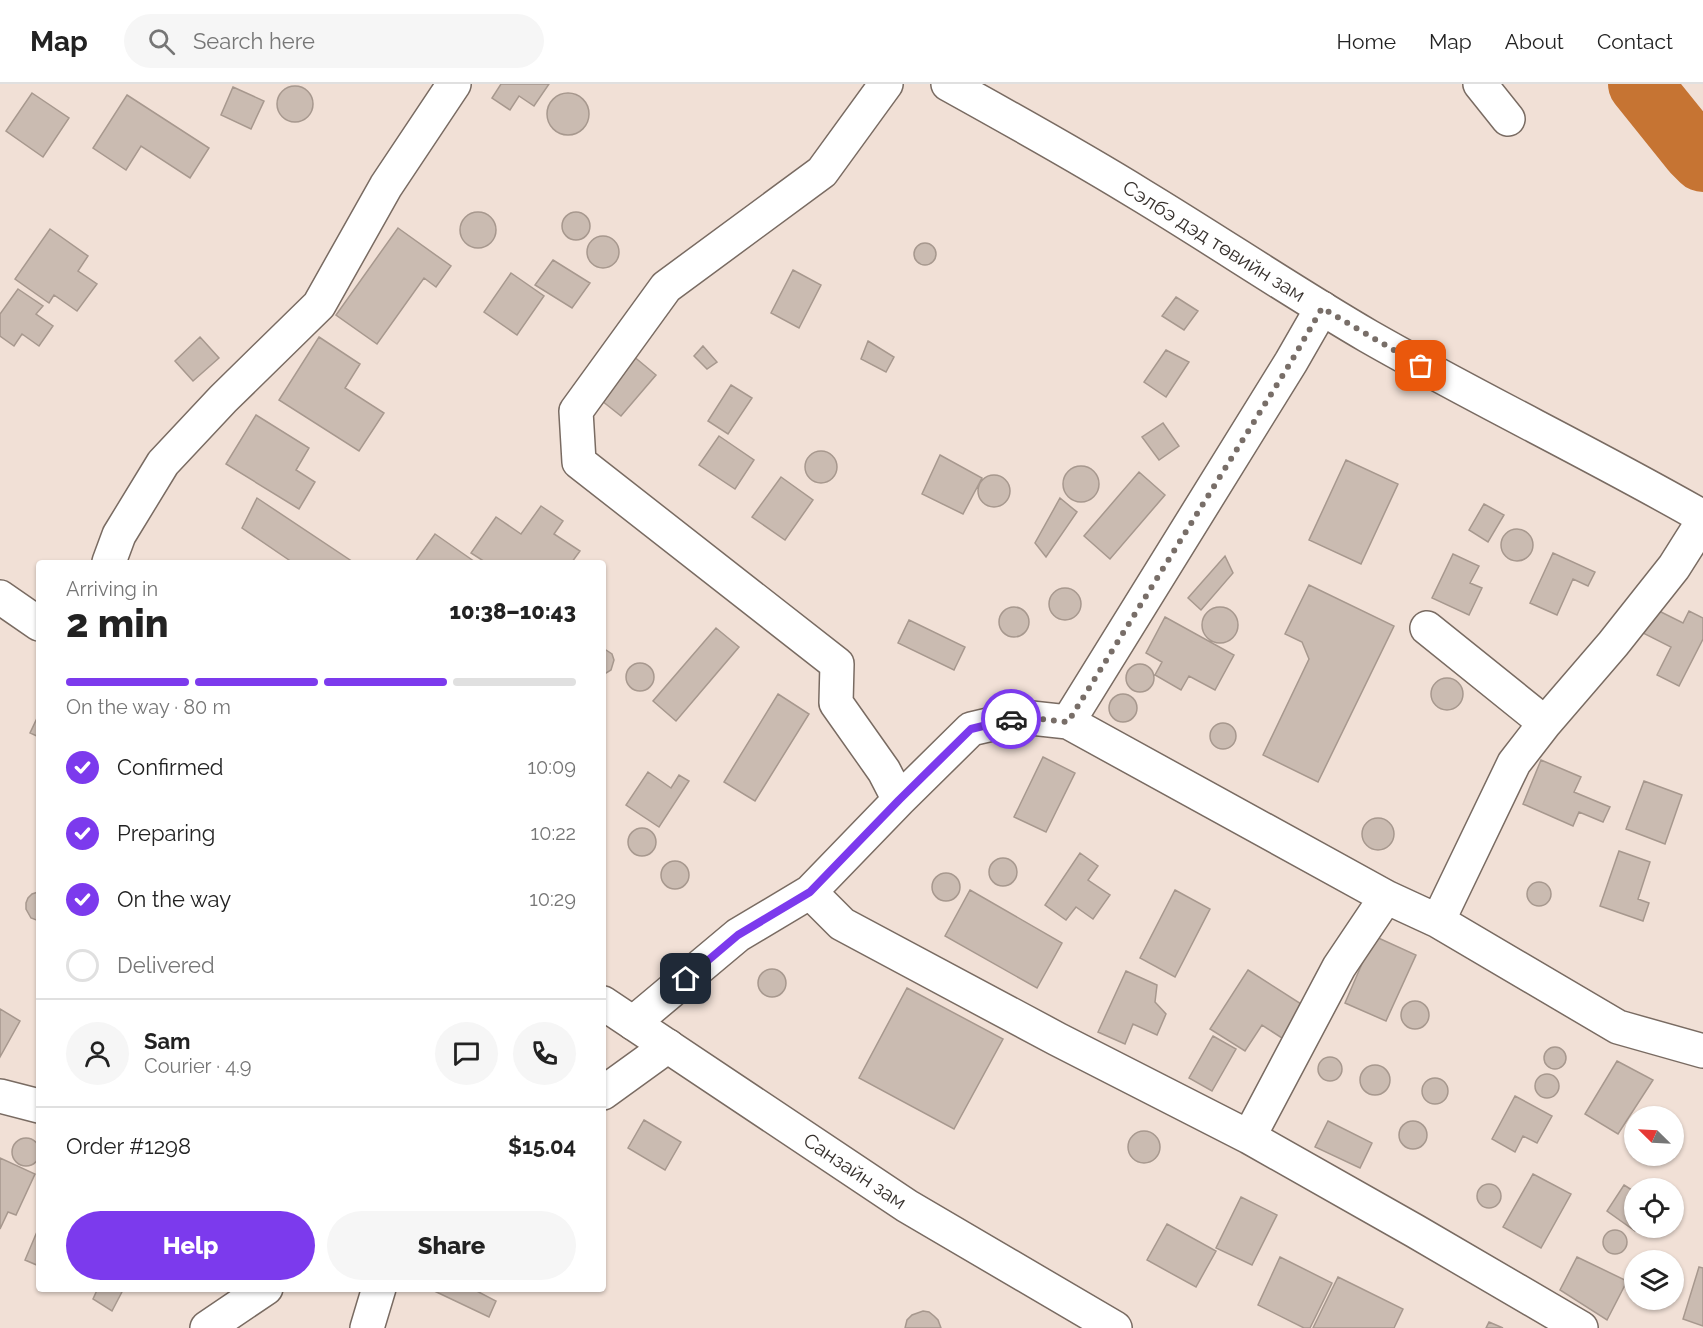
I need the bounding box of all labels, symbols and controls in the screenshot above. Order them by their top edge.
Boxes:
search box [124,14,544,68]
text: Map [30,25,88,58]
icon: search [145,25,178,58]
text: Search here [193,28,315,54]
text: Home [1337,29,1396,54]
text: Map [1429,29,1472,54]
text: About [1505,29,1564,54]
text: Contact [1597,29,1673,54]
street label: Сэлбэ дэд төвийн зам [1118,175,1310,307]
pin [1395,340,1446,391]
icon: bag [1404,349,1437,382]
text: Arriving in [66,577,158,601]
text: 10:38–10:43 [449,598,576,624]
text: 2 min [66,600,169,646]
courier [981,689,1041,749]
text: On the way · 80 m [66,695,231,719]
icon: car [995,703,1028,736]
icon: check [66,751,99,784]
text: Confirmed [117,754,224,780]
text: 10:09 [527,755,576,779]
icon: check [66,817,99,850]
text: Preparing [117,820,215,846]
text: 10:22 [531,821,576,845]
icon: check [66,883,99,916]
text: On the way [117,886,231,912]
text: 10:29 [529,887,576,911]
text: Delivered [117,952,215,978]
pin [660,953,711,1004]
icon: home [669,962,702,995]
button: person [66,1022,129,1085]
button: chat [435,1022,498,1085]
button: phone [513,1022,576,1085]
text: Sam [144,1028,191,1054]
text: Courier · 4.9 [144,1054,252,1078]
north arrow [1624,1106,1684,1166]
map controls [1624,1106,1684,1310]
street label: Санзайн зам [799,1128,911,1214]
text: Order #1298 [66,1133,191,1159]
text: $15.04 [508,1133,576,1159]
button: locate [1624,1178,1684,1238]
button: Help [66,1211,315,1280]
button: Share [327,1211,576,1280]
button: layers [1624,1250,1684,1310]

